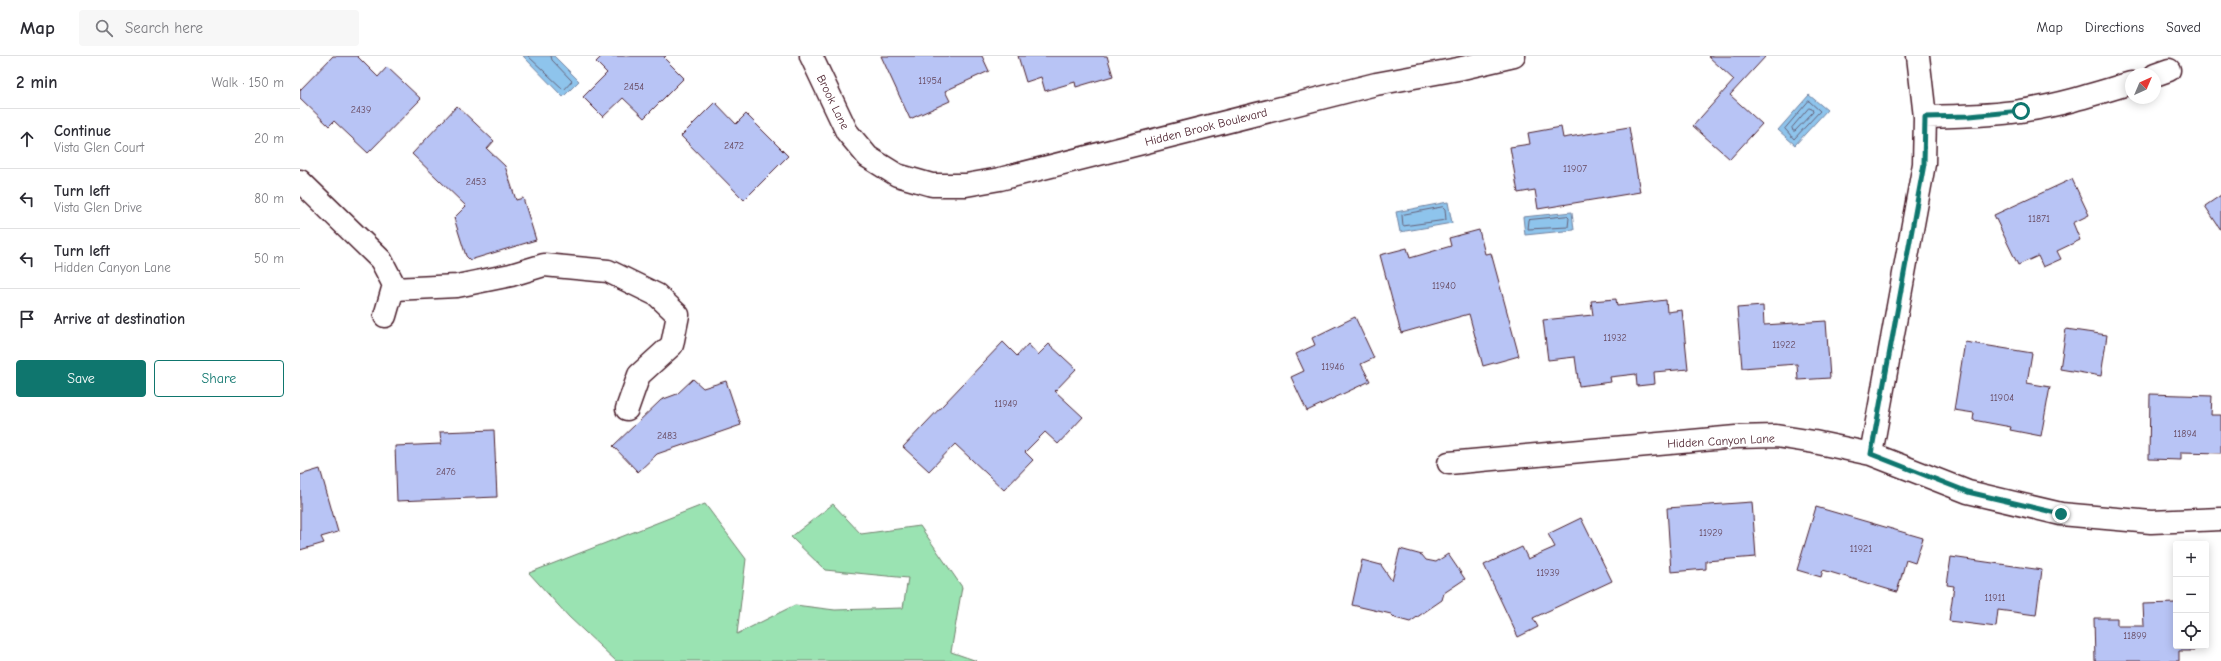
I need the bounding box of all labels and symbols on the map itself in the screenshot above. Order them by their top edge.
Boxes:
north arrow [2125,68,2161,104]
street label: Brook Lane [814,72,852,132]
house number: 11954 [918,75,942,87]
house number: 2454 [624,81,644,93]
route start [2012,102,2030,120]
house number: 2439 [351,104,371,116]
street label: Hidden Brook Boulevard [1143,105,1269,149]
house number: 2472 [724,140,744,152]
house number: 11907 [1563,163,1587,175]
house number: 2453 [466,176,486,188]
house number: 11871 [2028,213,2050,225]
house number: 11940 [1432,280,1456,292]
house number: 11932 [1603,332,1627,344]
house number: 11922 [1772,339,1796,351]
house number: 11946 [1321,361,1345,373]
house number: 11904 [1990,392,2014,404]
house number: 11949 [994,398,1018,410]
house number: 11894 [2173,428,2197,440]
house number: 2483 [657,430,677,442]
street label: Hidden Canyon Lane [1667,431,1775,451]
house number: 2476 [436,466,456,478]
route end [2052,505,2070,523]
house number: 11929 [1699,527,1723,539]
house number: 11921 [1850,543,1872,555]
house number: 11939 [1536,567,1560,579]
house number: 11911 [1984,592,2006,604]
house number: 11899 [2123,630,2147,642]

